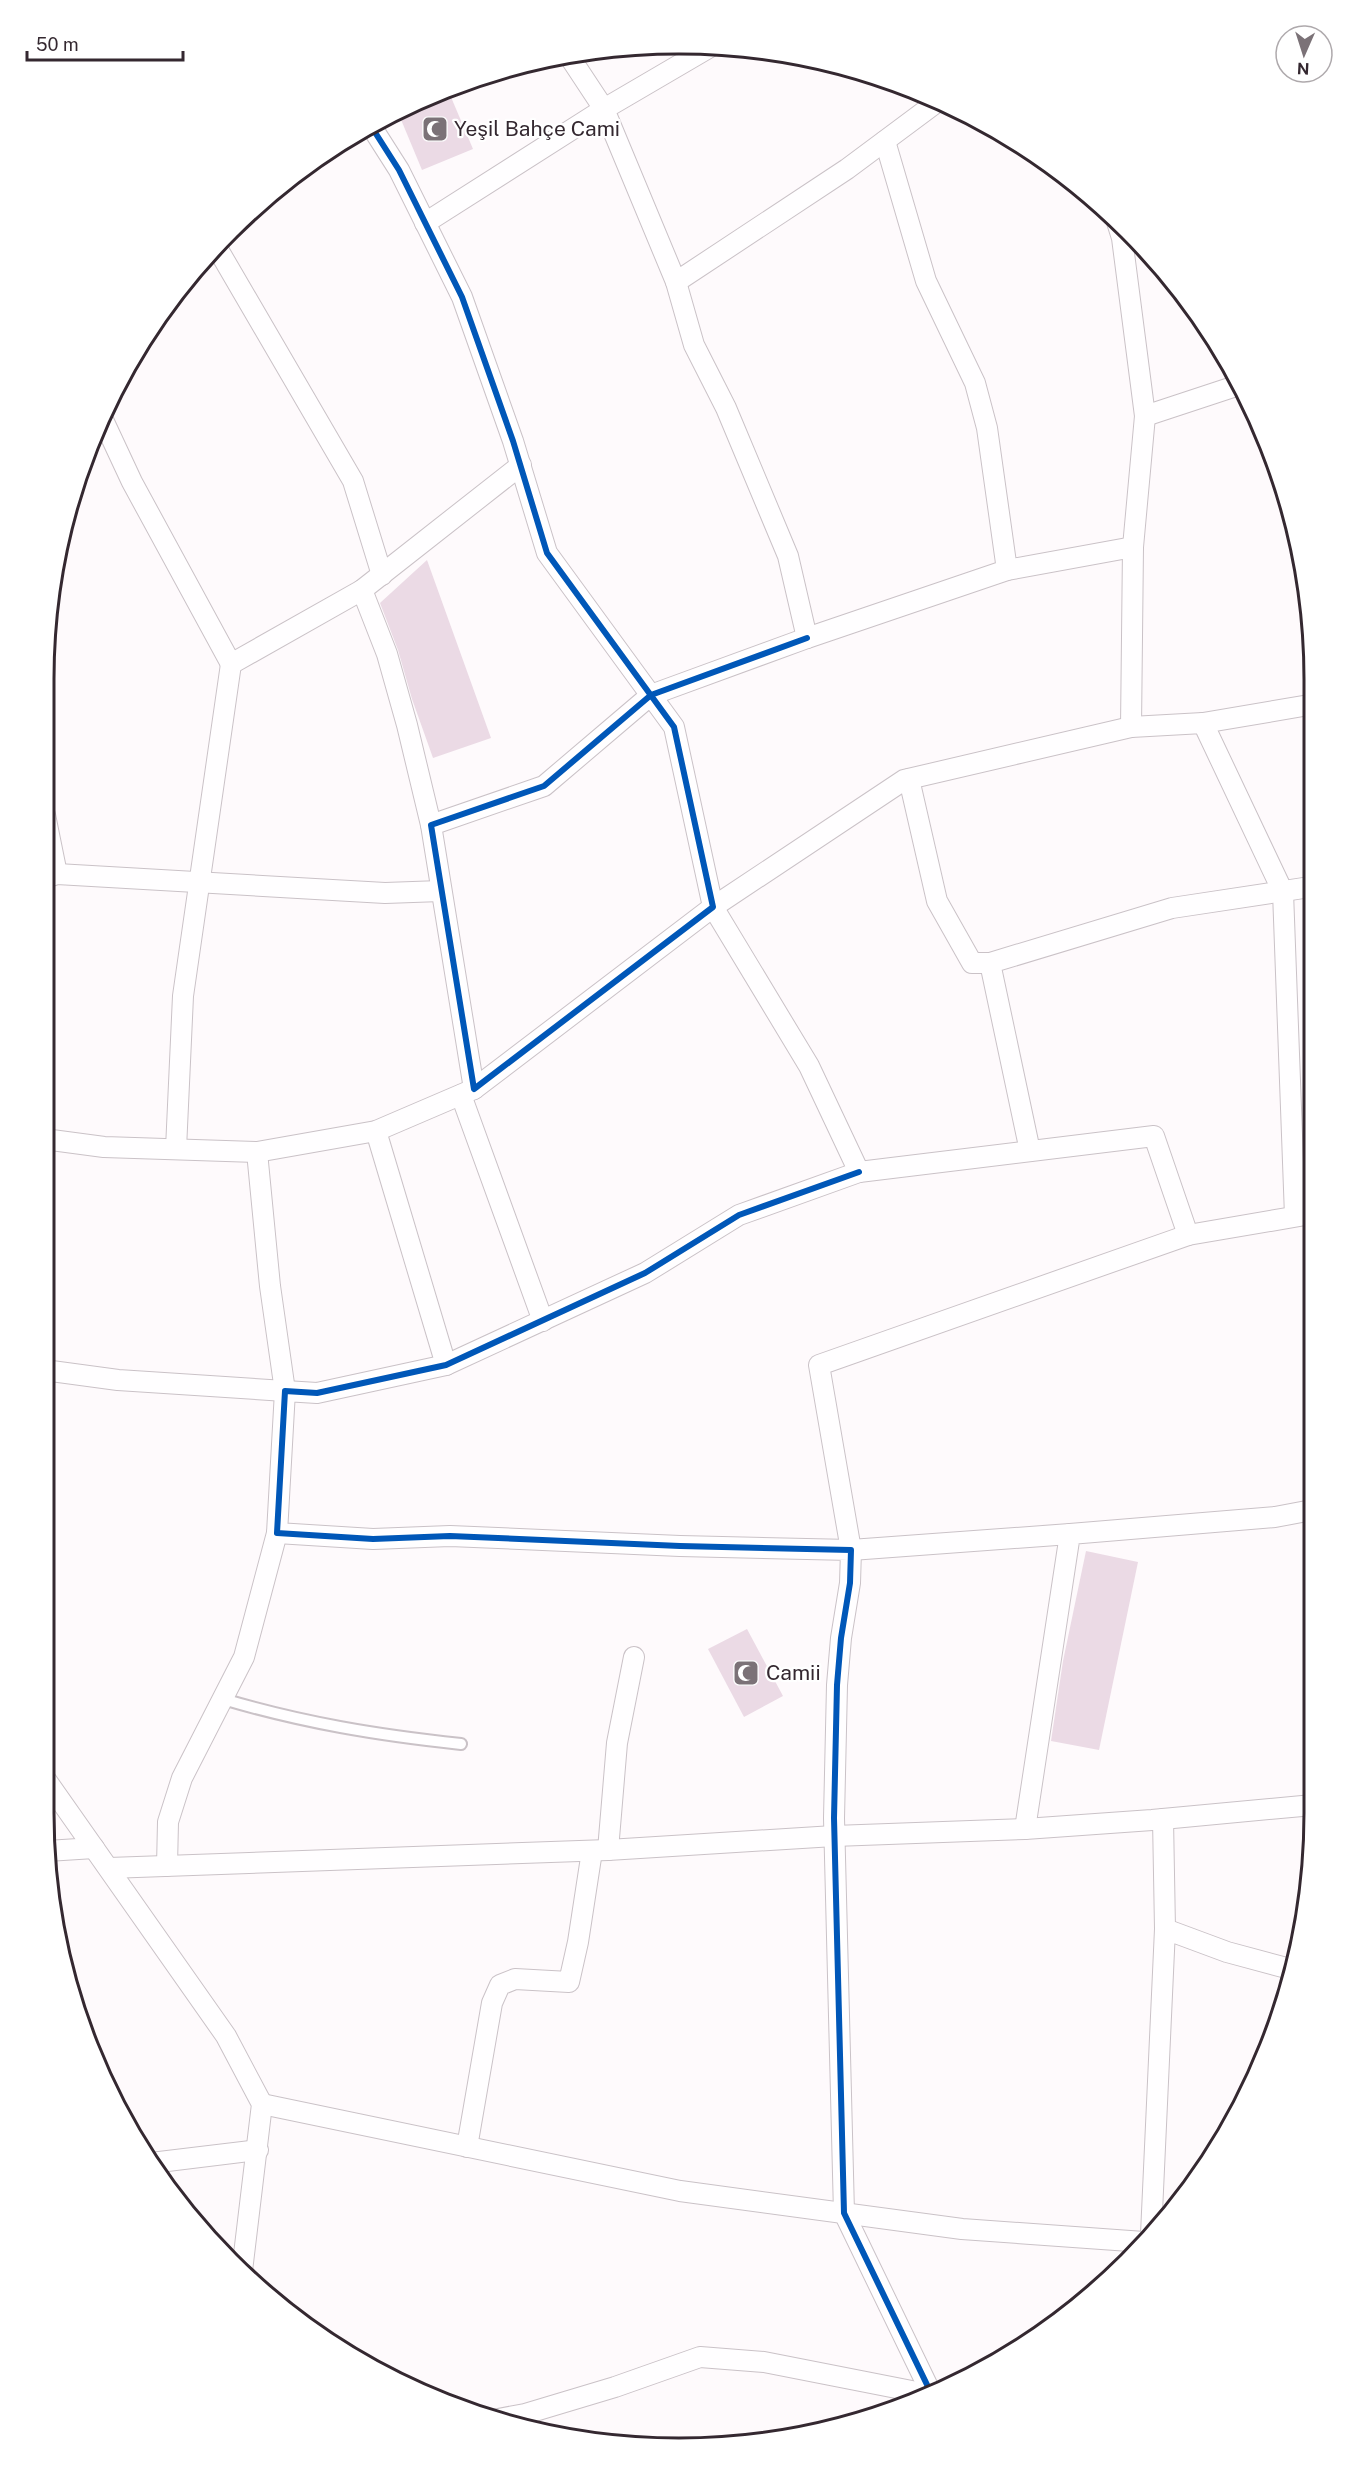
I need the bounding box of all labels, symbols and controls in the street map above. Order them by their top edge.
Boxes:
scale bar [27,24,183,62]
north arrow [1274,24,1334,84]
text: 50 m [36,34,79,55]
text: N [1296,59,1310,78]
mosque icon: Yeşil Bahçe Cami [420,114,450,144]
place label: Yeşil Bahçe Cami [454,116,620,141]
mosque icon: Camii [731,1658,761,1688]
place label: Camii [766,1660,821,1685]

